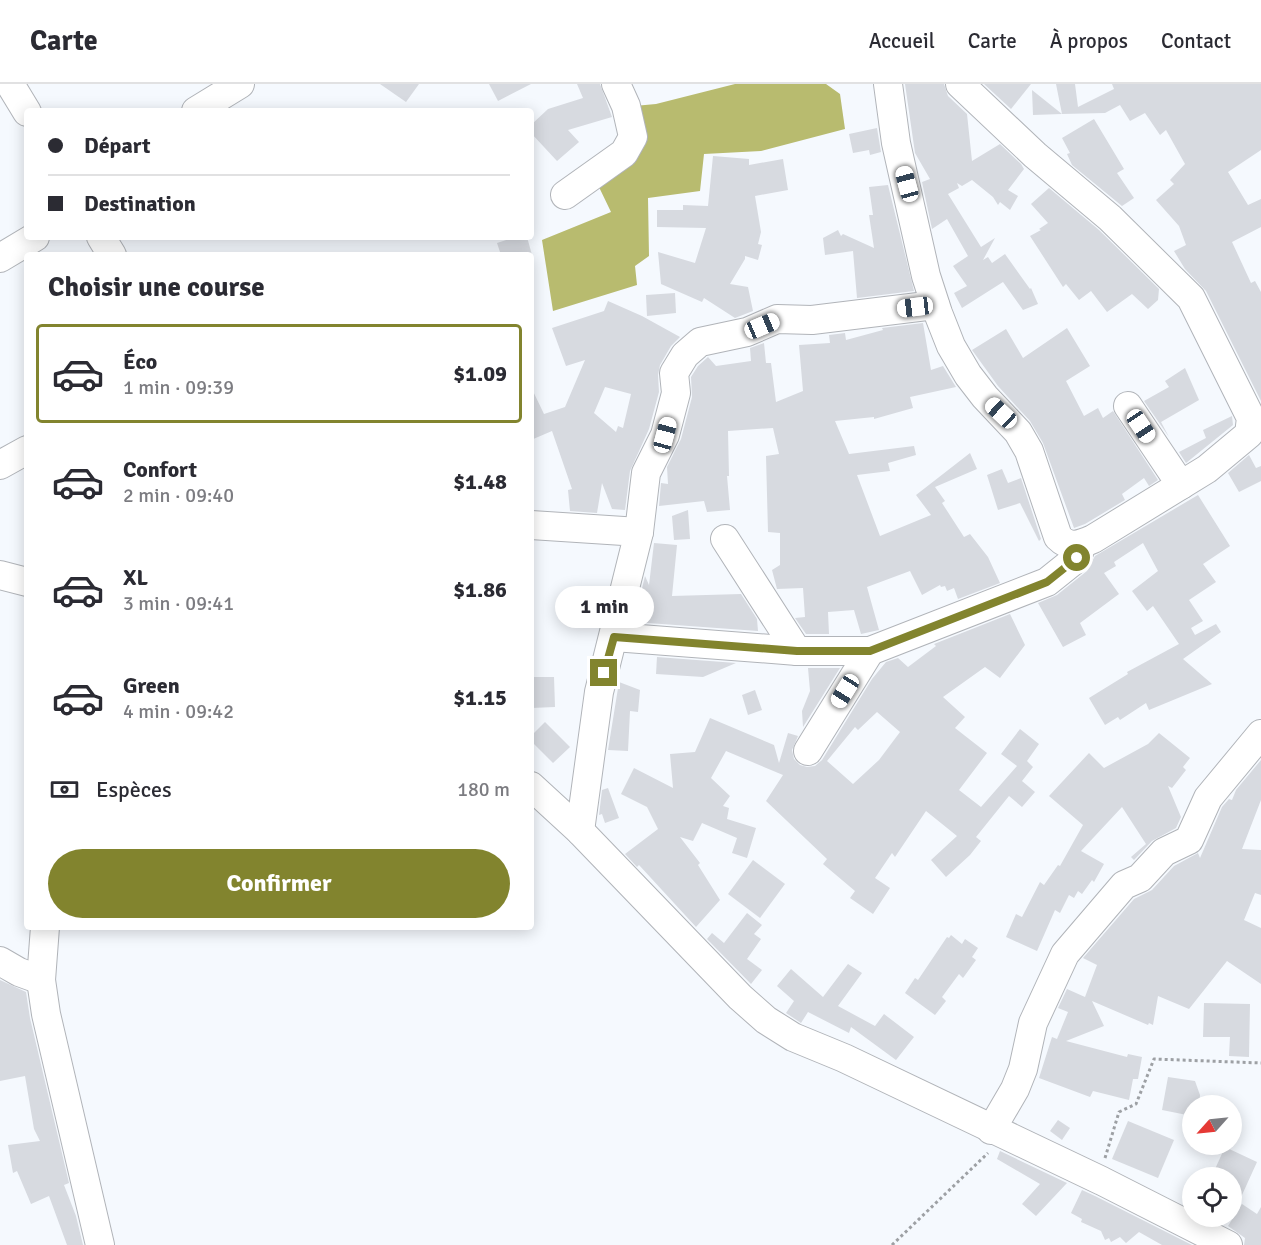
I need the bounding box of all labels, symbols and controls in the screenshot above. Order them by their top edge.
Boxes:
text: Carte [30,24,98,58]
text: Accueil [869,28,935,54]
text: Carte [968,28,1017,54]
text: À propos [1050,28,1128,54]
text: Contact [1161,28,1231,54]
text: Départ [84,132,151,159]
car [894,164,920,204]
text: Destination [84,190,196,217]
text: Choisir une course [48,271,265,304]
car [896,296,934,318]
car [742,311,782,341]
icon: car [51,347,105,401]
text: Éco [123,348,157,375]
text: $1.09 [453,360,507,387]
text: 1 min · 09:39 [123,375,234,400]
car [982,394,1020,432]
car [1123,406,1159,446]
car [652,415,678,455]
icon: car [51,455,105,509]
text: Confort [123,456,197,483]
text: $1.48 [453,468,507,495]
text: 2 min · 09:40 [123,483,234,508]
route start [1063,544,1090,571]
icon: car [51,563,105,617]
text: XL [123,564,148,591]
text: $1.86 [453,576,507,603]
callout: 1 min [554,586,654,628]
text: 3 min · 09:41 [123,591,234,616]
text: 1 min [580,594,629,619]
route end [590,659,617,686]
icon: car [51,671,105,725]
car [828,671,862,711]
text: Green [123,672,180,699]
text: $1.15 [453,684,507,711]
text: 4 min · 09:42 [123,699,234,724]
icon: cash [48,773,81,806]
text: Espèces [96,776,172,803]
text: 180 m [457,777,510,802]
button: Confirmer [48,849,510,918]
north arrow [1182,1095,1242,1155]
map controls [1182,1095,1242,1227]
button: locate [1182,1167,1242,1227]

